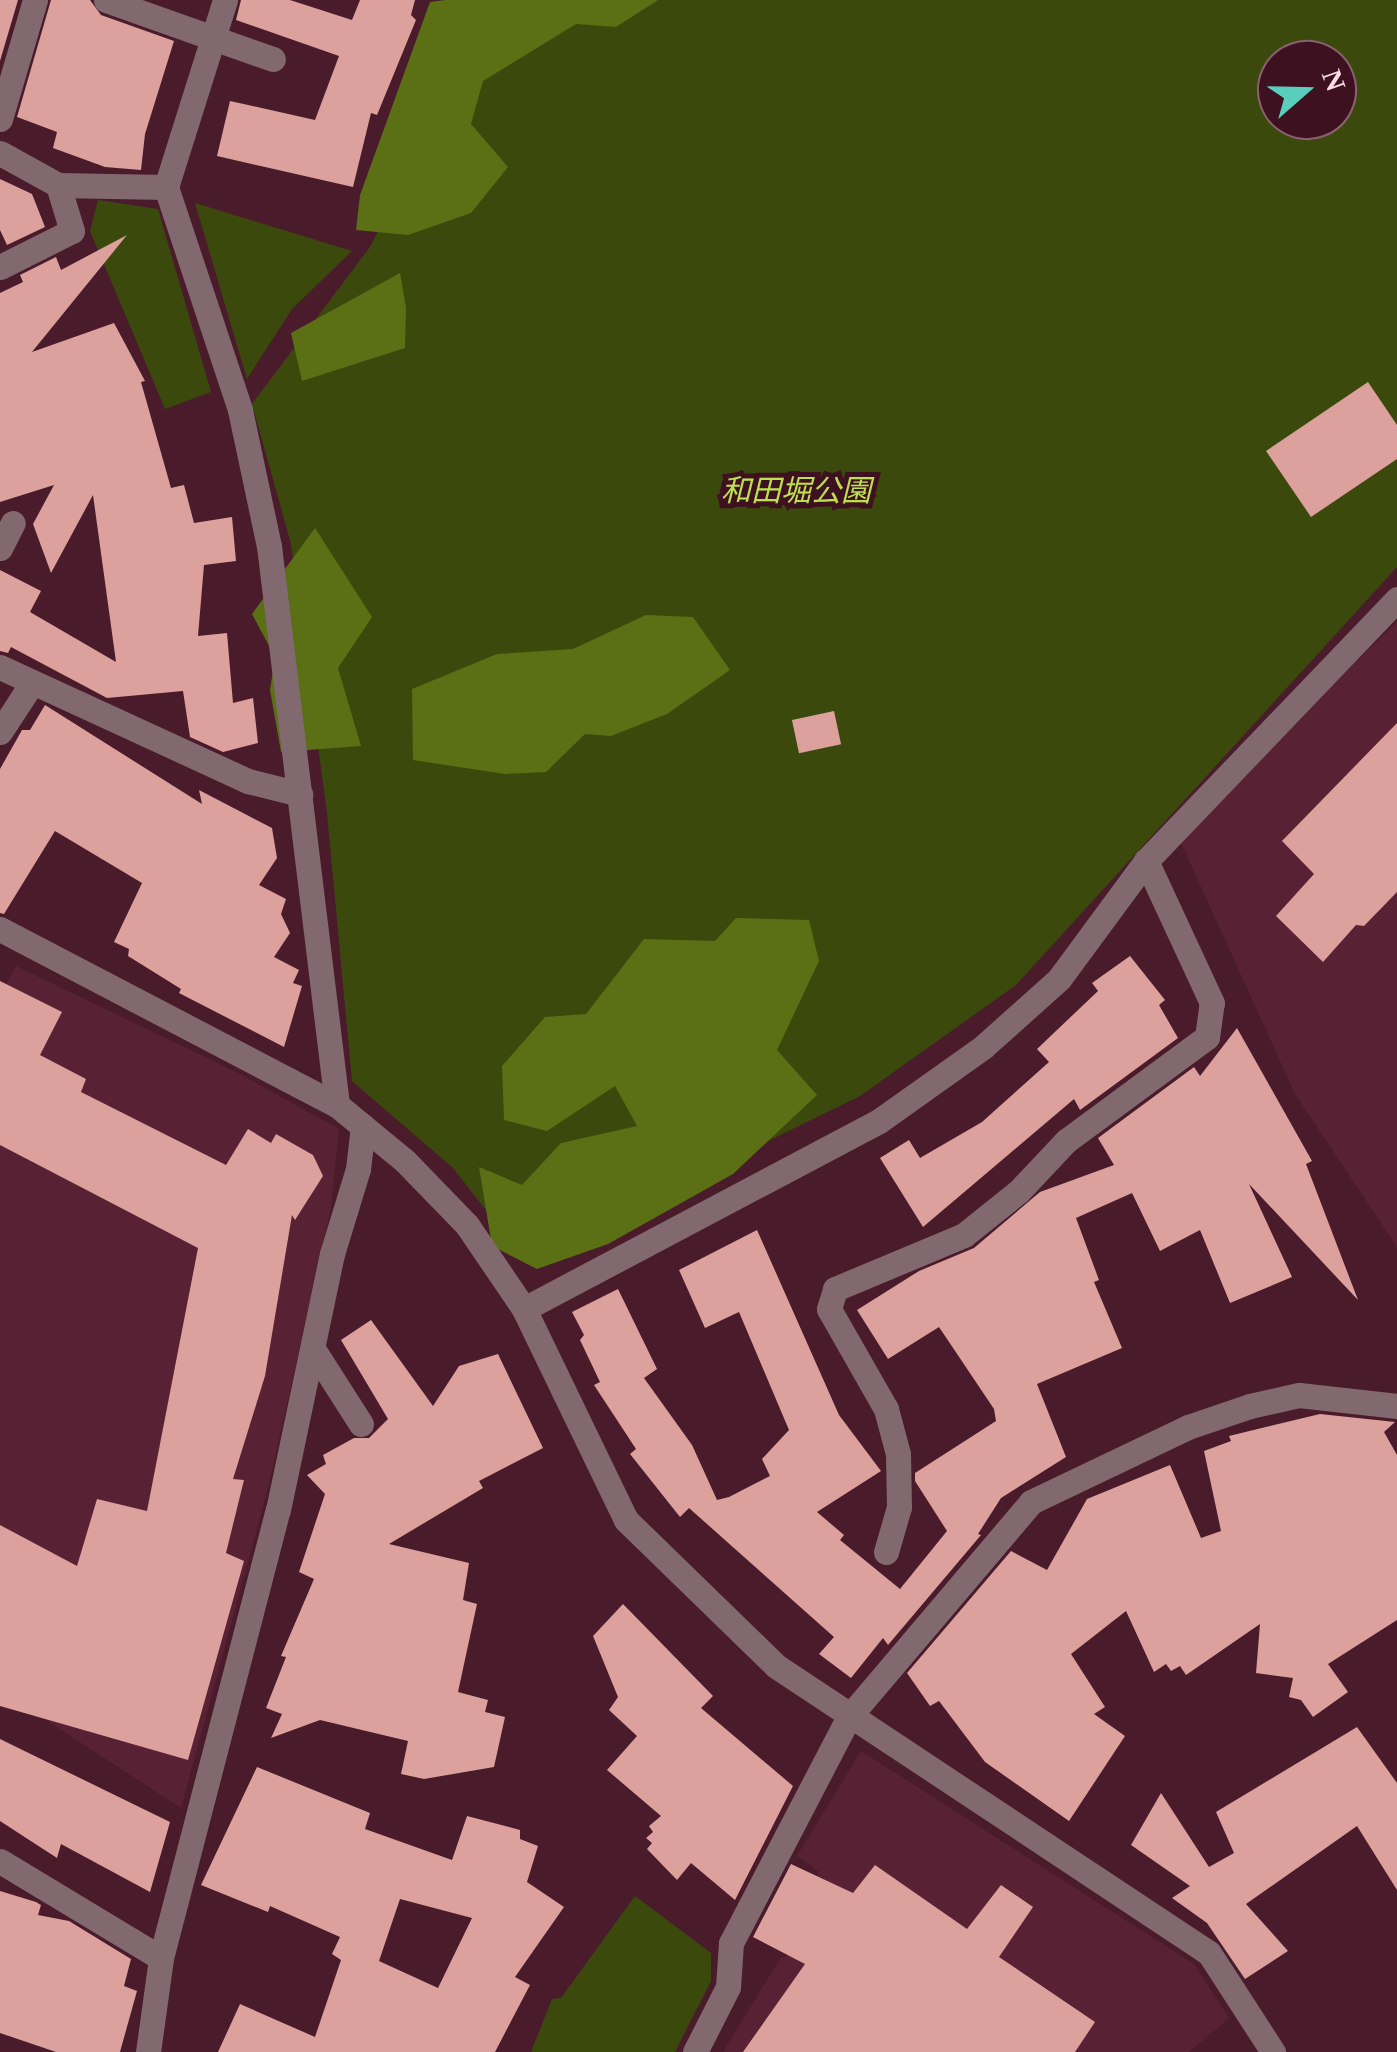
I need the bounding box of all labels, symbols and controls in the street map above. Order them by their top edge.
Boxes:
north arrow [1257,40,1357,140]
text: N [1316,65,1352,95]
park label: 和田堀公園 [721,473,871,509]

